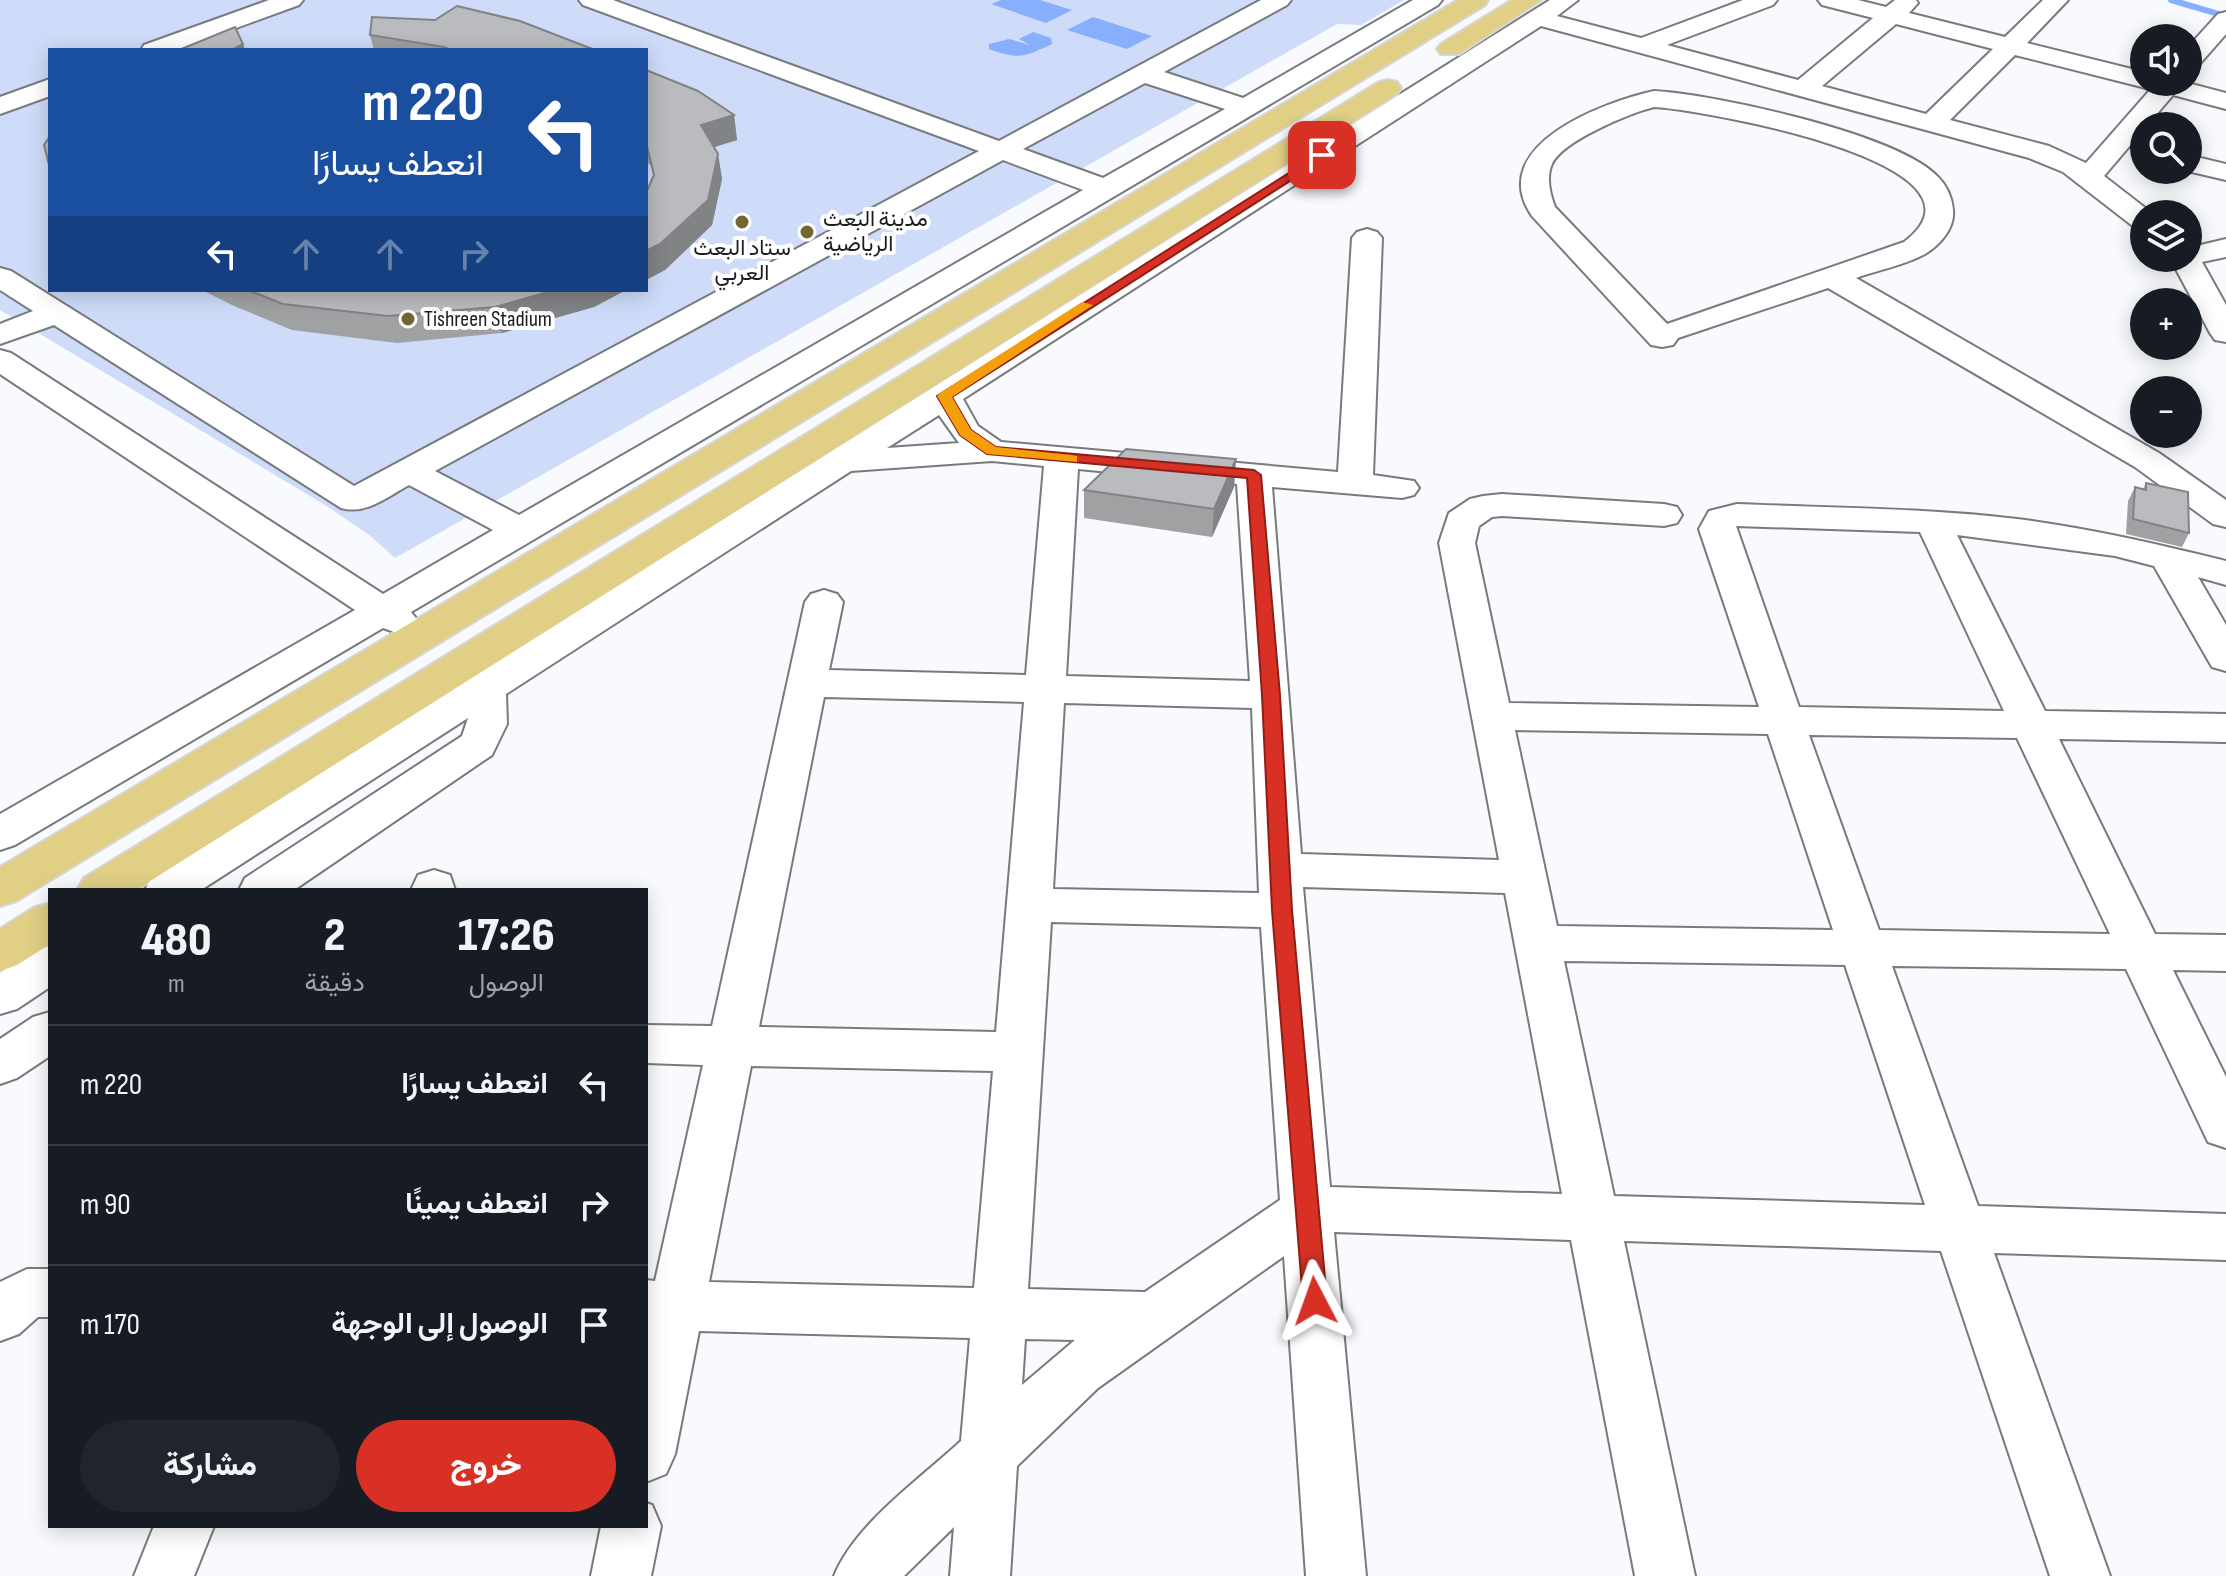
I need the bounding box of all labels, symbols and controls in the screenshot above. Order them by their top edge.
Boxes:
map controls [2130,24,2202,448]
button: sound [2130,24,2202,96]
text: 220 m [362,70,484,137]
icon: left [512,80,616,184]
button: search [2130,112,2202,184]
pin [1288,121,1356,189]
icon: arrive [1300,133,1344,177]
text: انعطف يسارًا [312,143,484,186]
button: layers [2130,200,2202,272]
place label: مدينة البعث الرياضية [823,206,928,258]
marker: ستاد البعث العربي [733,213,751,231]
marker: مدينة البعث الرياضية [798,223,816,241]
icon: left [200,232,244,276]
icon: ahead [284,232,328,276]
icon: ahead [368,232,412,276]
icon: right [452,232,496,276]
place label: ستاد البعث العربي [693,235,791,291]
button: + [2130,288,2202,360]
place label: Tishreen Stadium [424,306,552,333]
marker: Tishreen Stadium [399,310,417,328]
button: − [2130,376,2202,448]
text: 2 [324,907,345,964]
text: 17:26 [458,907,555,964]
text: 480 [141,912,211,969]
text: دقيقة [305,968,365,999]
text: الوصول [469,968,544,999]
text: m [168,969,185,1000]
icon: left [572,1063,616,1107]
text: انعطف يسارًا [401,1066,548,1102]
text: 220 m [80,1067,142,1103]
icon: right [572,1183,616,1227]
text: انعطف يمينًا [405,1186,548,1222]
text: 90 m [80,1187,131,1223]
position arrow [1273,1259,1357,1343]
icon: arrive [572,1303,616,1347]
text: الوصول إلى الوجهة [331,1306,548,1342]
text: 170 m [80,1307,140,1343]
button: مشاركة [80,1420,340,1512]
button: خروج [356,1420,616,1512]

